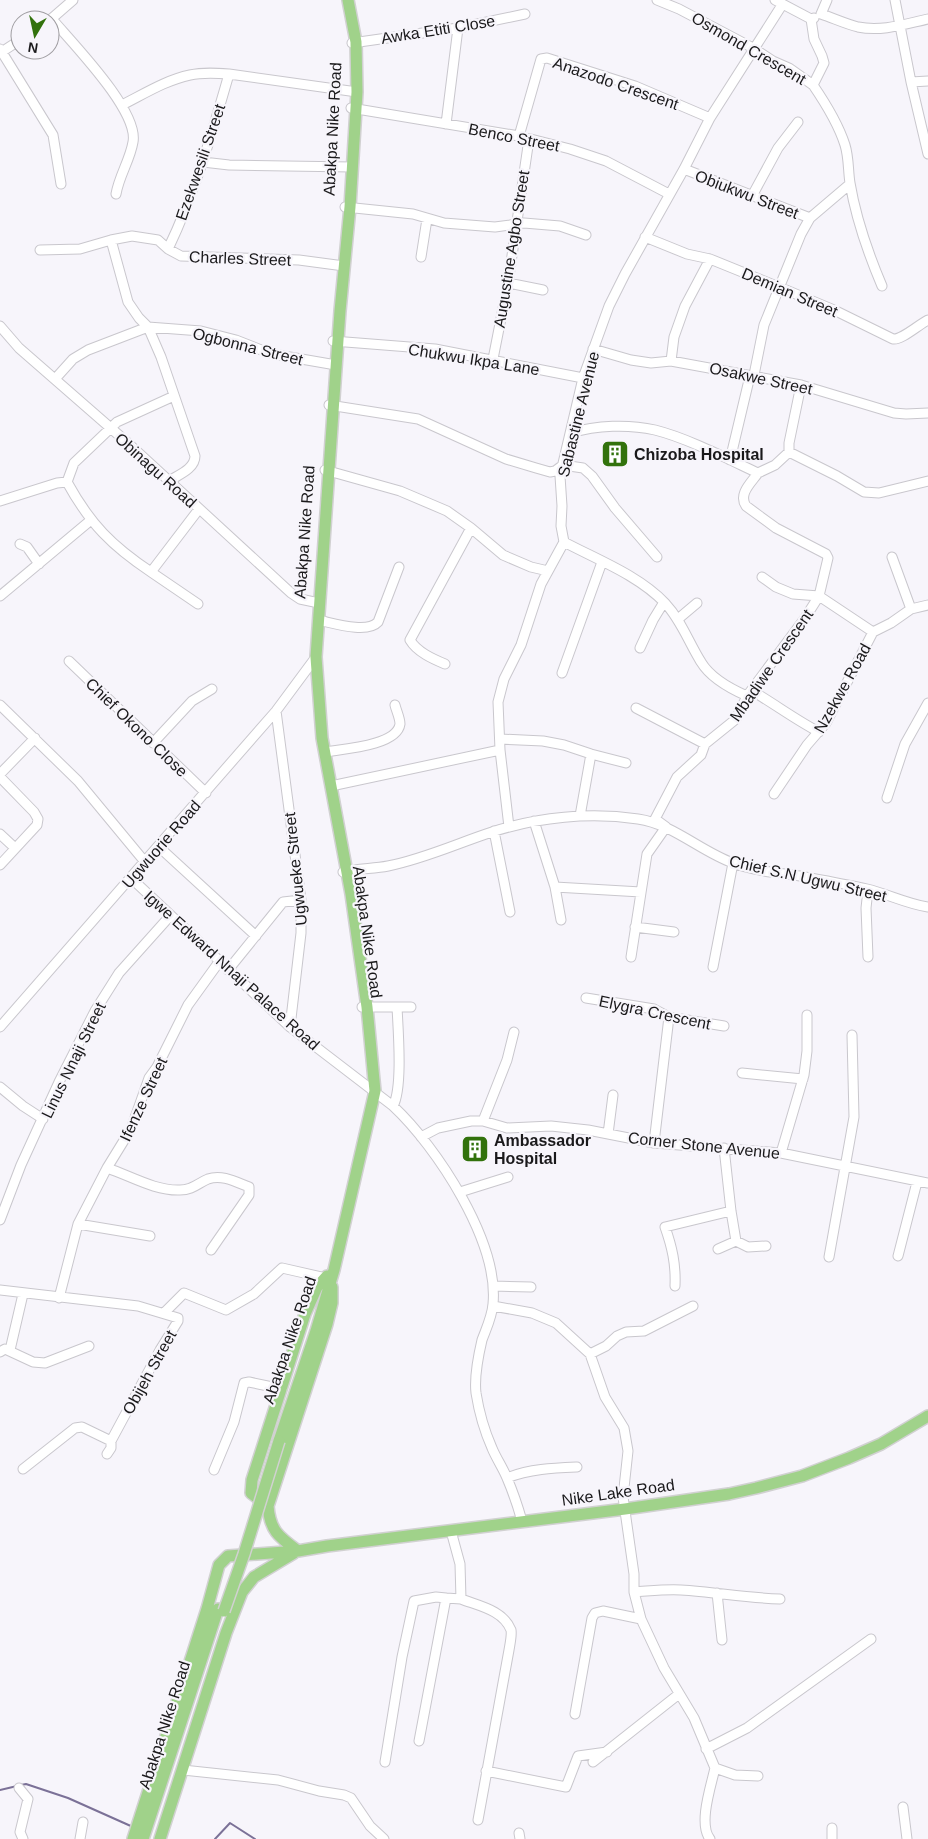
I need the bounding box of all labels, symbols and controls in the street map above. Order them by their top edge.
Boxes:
street label: Osmond Crescent [689,9,809,88]
north arrow [10,10,60,60]
street label: Awka Etiti Close [380,12,496,47]
text: N [27,39,39,57]
street label: Anazodo Crescent [551,54,681,113]
street label: Abakpa Nike Road [321,62,344,196]
street label: Ezekwesili Street [173,101,229,223]
street label: Benco Street [467,120,561,155]
street label: Obiukwu Street [693,167,801,222]
street label: Augustine Agbo Street [491,169,532,329]
street label: Charles Street [189,248,292,269]
street label: Demian Street [739,265,841,320]
street label: Ogbonna Street [191,325,305,369]
street label: Chukwu Ikpa Lane [407,341,541,378]
street label: Sabastine Avenue [555,350,602,479]
street label: Osakwe Street [708,359,815,398]
street label: Obinagu Road [112,430,200,511]
building icon: Chizoba Hospital [600,439,630,469]
place label: Chizoba Hospital [634,446,764,463]
street label: Abakpa Nike Road [291,465,318,599]
street label: Mbadiwe Crescent [726,606,817,724]
street label: Nzekwe Road [811,641,874,736]
street label: Chief Okono Close [82,675,191,780]
street label: Ugwuorie Road [119,797,204,892]
street label: Ugwueke Street [281,811,310,926]
street label: Chief S.N Ugwu Street [728,852,889,905]
street label: Abakpa Nike Road [350,865,385,999]
street label: Igwe Edward Nnaji Palace Road [141,887,323,1053]
street label: Elygra Crescent [597,992,713,1033]
street label: Linus Nnaji Street [38,999,109,1121]
street label: Ifenze Street [117,1054,171,1144]
street label: Corner Stone Avenue [627,1129,781,1162]
place label: Ambassador Hospital [494,1132,591,1167]
building icon: Ambassador Hospital [460,1134,490,1164]
street label: Abakpa Nike Road [260,1274,319,1406]
street label: Obijeh Street [119,1327,180,1417]
street label: Nike Lake Road [561,1476,676,1509]
street label: Abakpa Nike Road [136,1659,193,1791]

